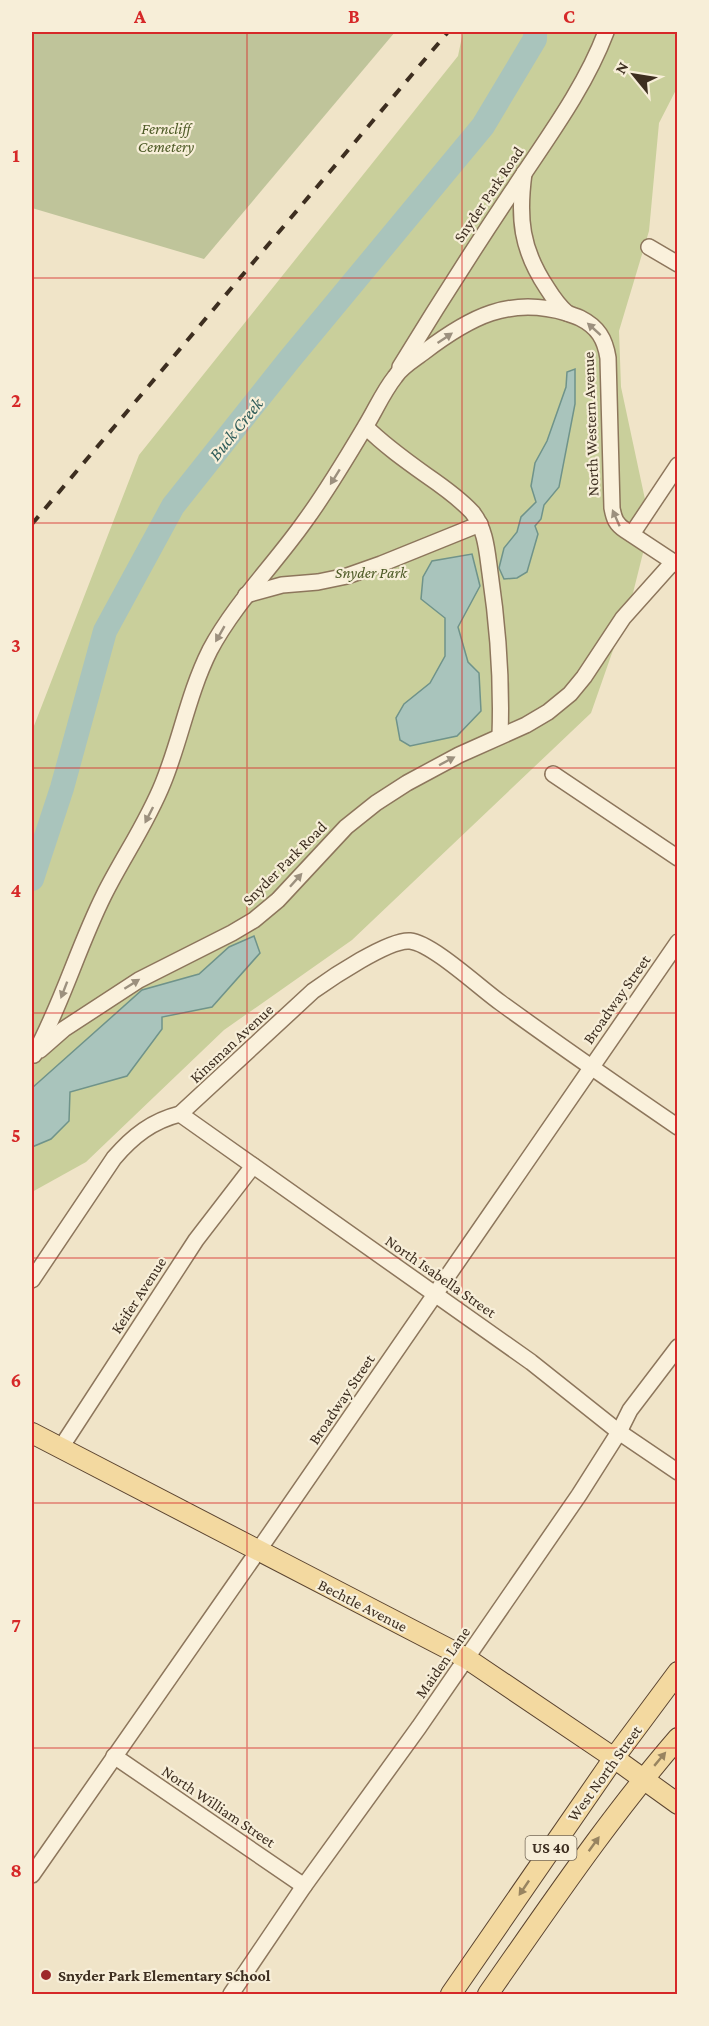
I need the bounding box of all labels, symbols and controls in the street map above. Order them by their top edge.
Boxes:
text: A [133,5,147,27]
text: B [348,5,360,27]
text: C [563,5,575,27]
north arrow [604,45,664,105]
text: N [611,59,632,77]
park label: Ferncliff Cemetery [138,120,195,156]
street label: Snyder Park Road [450,143,528,246]
text: 1 [12,144,20,166]
one-way arrow [587,323,602,336]
one-way arrow [436,332,452,344]
street label: North Western Avenue [579,351,602,497]
text: 2 [11,389,21,411]
water label: Buck Creek [205,393,268,464]
one-way arrow [330,469,341,485]
one-way arrow [611,508,621,526]
park label: Snyder Park [335,564,408,582]
one-way arrow [215,626,225,643]
text: 3 [11,634,21,656]
one-way arrow [439,756,456,766]
one-way arrow [144,806,154,823]
street label: Snyder Park Road [239,818,331,909]
one-way arrow [288,874,302,888]
text: 4 [11,879,22,901]
street label: Broadway Street [579,951,655,1048]
one-way arrow [124,978,140,989]
one-way arrow [59,981,69,999]
street label: Kinsman Avenue [186,1001,276,1086]
text: 5 [11,1124,21,1146]
street label: North Isabella Street [382,1232,500,1321]
street label: Keifer Avenue [107,1254,169,1337]
street label: Broadway Street [305,1351,379,1448]
text: 6 [11,1369,21,1391]
street label: Bechtle Avenue [315,1576,410,1635]
text: 7 [11,1614,21,1636]
street label: Maiden Lane [412,1623,473,1701]
street label: West North Street [564,1722,645,1824]
one-way arrow [653,1752,666,1767]
street label: North William Street [159,1762,279,1851]
road number: US 40 [526,1836,576,1860]
one-way arrow [588,1836,600,1851]
text: 8 [10,1859,22,1881]
one-way arrow [518,1879,530,1895]
place label: Snyder Park Elementary School [58,1967,271,1984]
marker: Snyder Park Elementary School [39,1968,53,1982]

